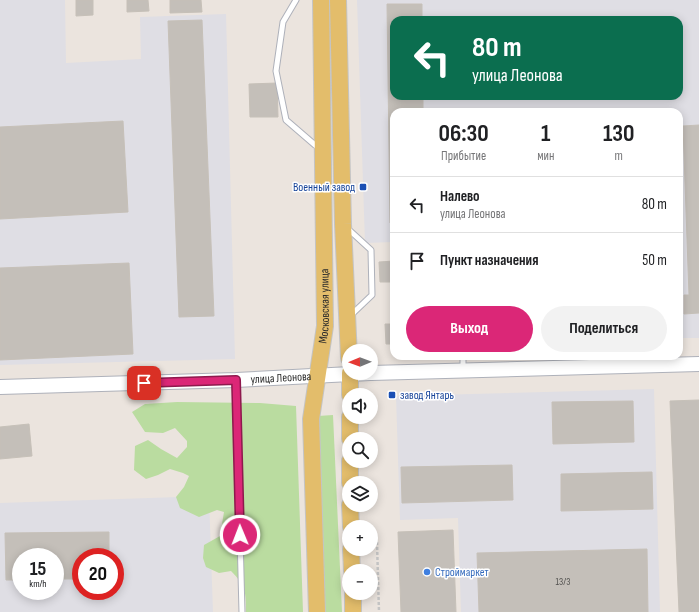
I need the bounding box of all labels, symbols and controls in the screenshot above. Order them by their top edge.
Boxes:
text: 80 m [472,31,521,64]
icon: left [406,32,458,84]
text: улица Леонова [472,65,563,86]
text: 06:30 [438,119,489,148]
text: 1 [541,119,551,148]
text: 130 [603,119,634,148]
text: Прибытие [441,148,486,164]
text: мин [537,148,554,164]
text: m [615,148,623,164]
place label: Военный завод [293,180,355,195]
marker: Военный завод [358,182,368,192]
text: Налево [440,187,480,206]
icon: left [406,194,428,216]
text: 80 m [642,195,667,214]
text: улица Леонова [440,206,506,222]
icon: arrive [406,250,428,272]
text: Пункт назначения [440,251,538,270]
text: 50 m [642,251,667,270]
street label: Московская улица [315,268,333,345]
button: Выход [406,306,533,352]
button: Поделиться [541,306,667,352]
north arrow [342,344,378,380]
map controls [342,344,378,600]
pin [127,366,161,400]
street label: улица Леонова [250,369,312,387]
icon: arrive [133,372,155,394]
button: sound [342,388,378,424]
place label: завод Янтарь [400,388,454,403]
marker: завод Янтарь [387,390,397,400]
button: search [342,432,378,468]
button: layers [342,476,378,512]
position arrow [219,514,261,556]
button: + [342,520,378,556]
speed limit sign: 20 [72,548,124,600]
text: 15 [30,557,46,581]
button: − [342,564,378,600]
place label: Строймаркет [435,565,489,580]
marker: Строймаркет [422,567,432,577]
house number: 13/3 [556,576,570,588]
text: km/h [29,578,47,590]

